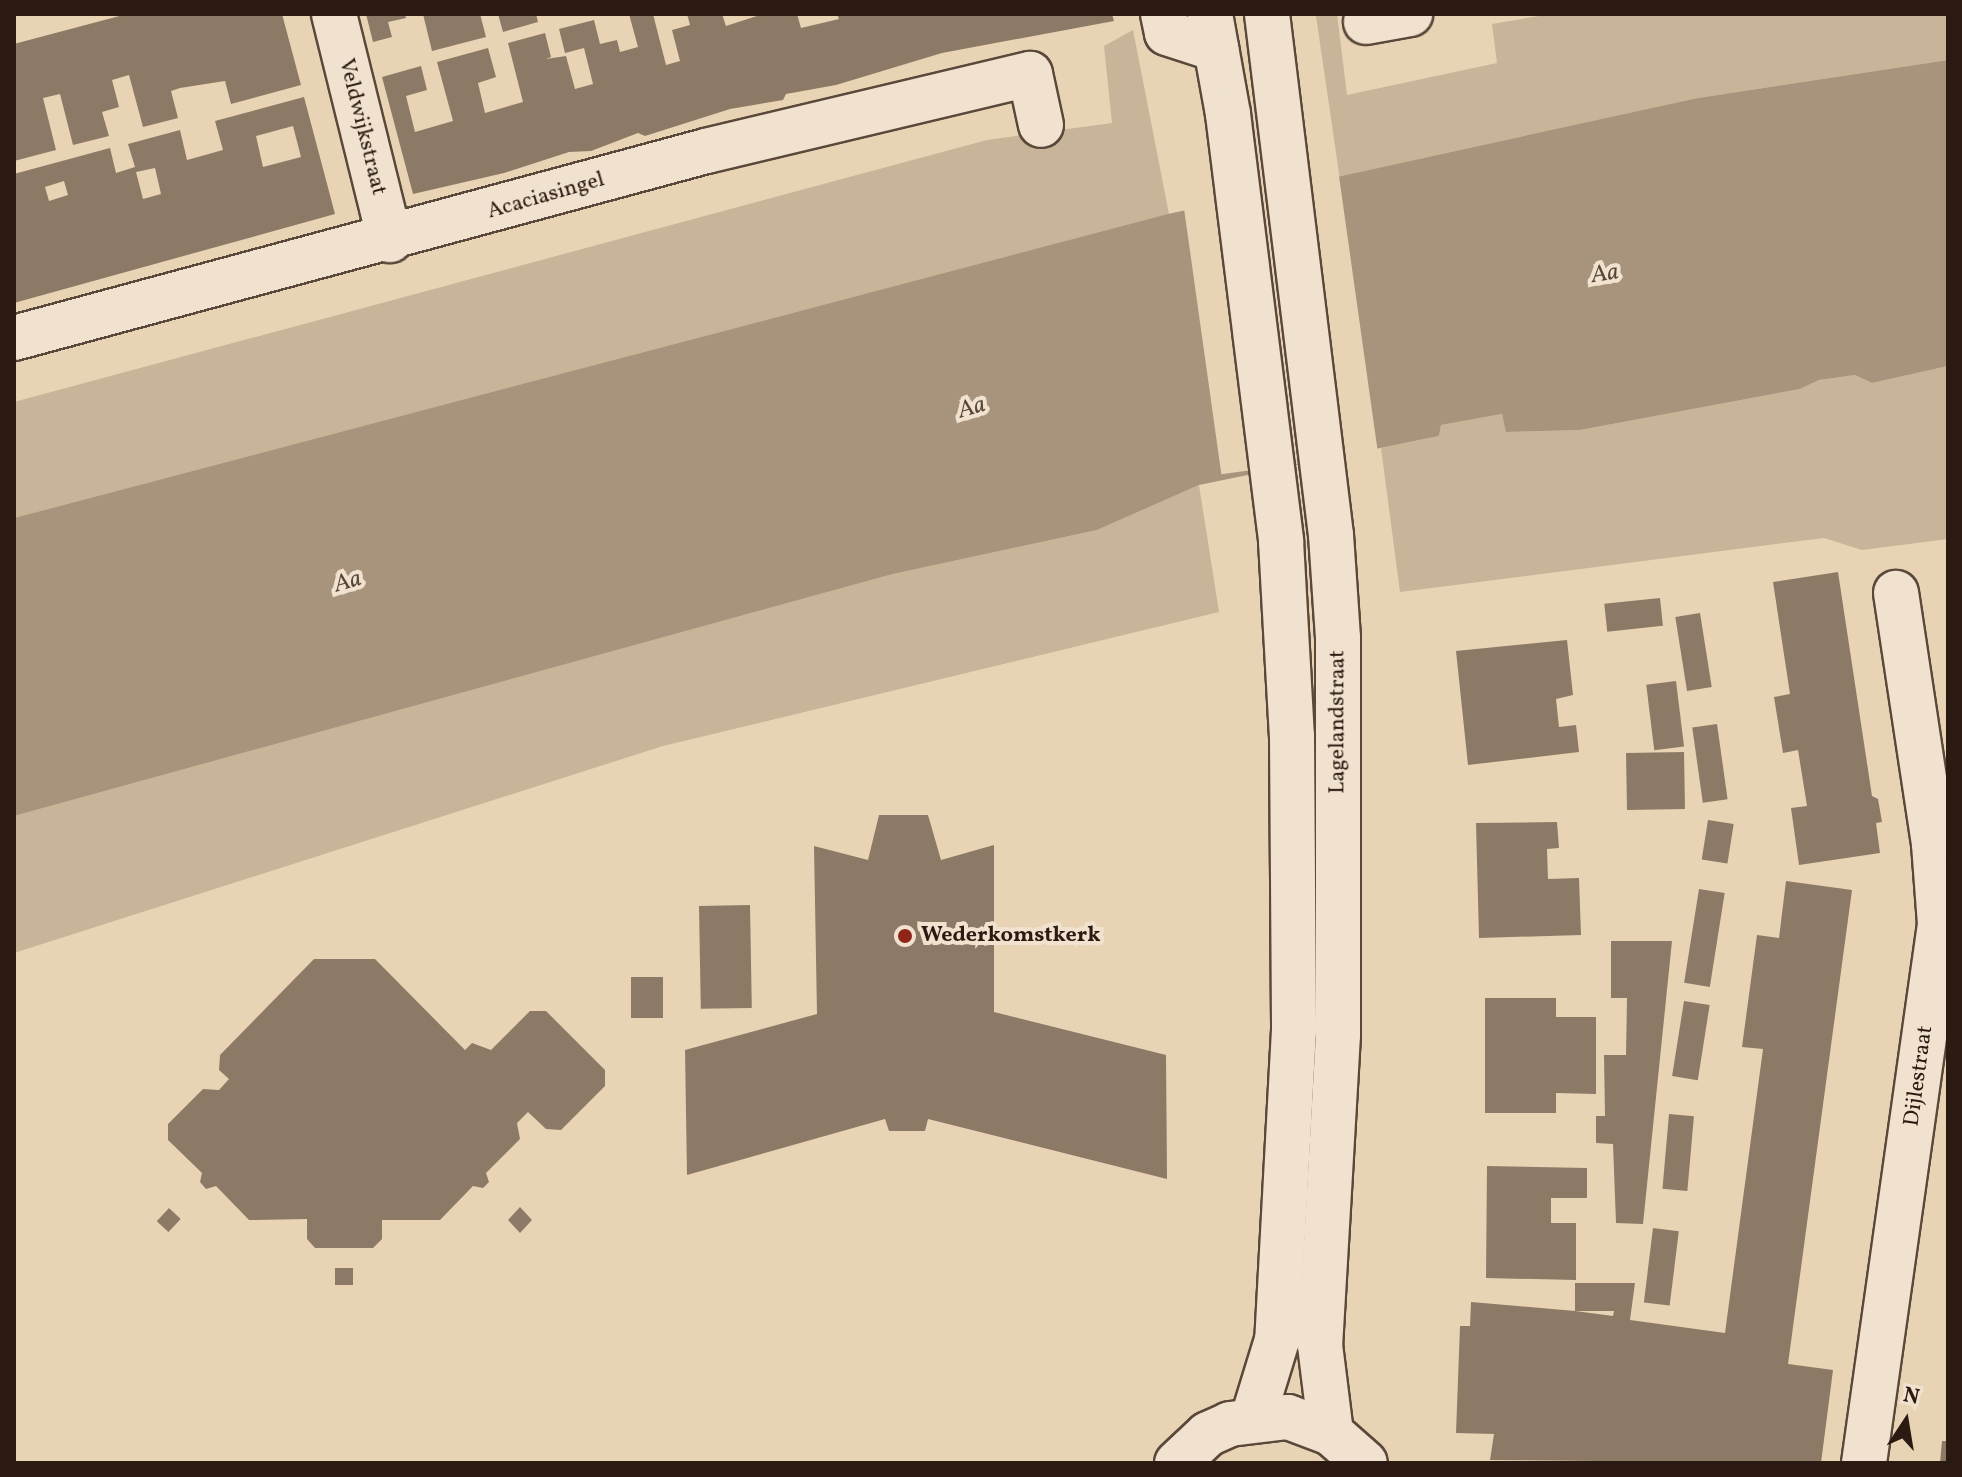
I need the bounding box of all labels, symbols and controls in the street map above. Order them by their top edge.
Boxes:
street label: Veldwijkstraat [332,56,392,198]
street label: Acaciasingel [484,167,608,225]
water label: Aa [1589,259,1621,291]
water label: Aa [955,391,989,427]
water label: Aa [331,565,365,601]
street label: Lagelandstraat [1325,650,1351,794]
place label: Wederkomstkerk [921,923,1100,949]
marker: Wederkomstkerk [896,927,914,945]
street label: Dijlestraat [1899,1024,1939,1128]
text: N [1900,1380,1922,1414]
north arrow [1866,1381,1946,1461]

